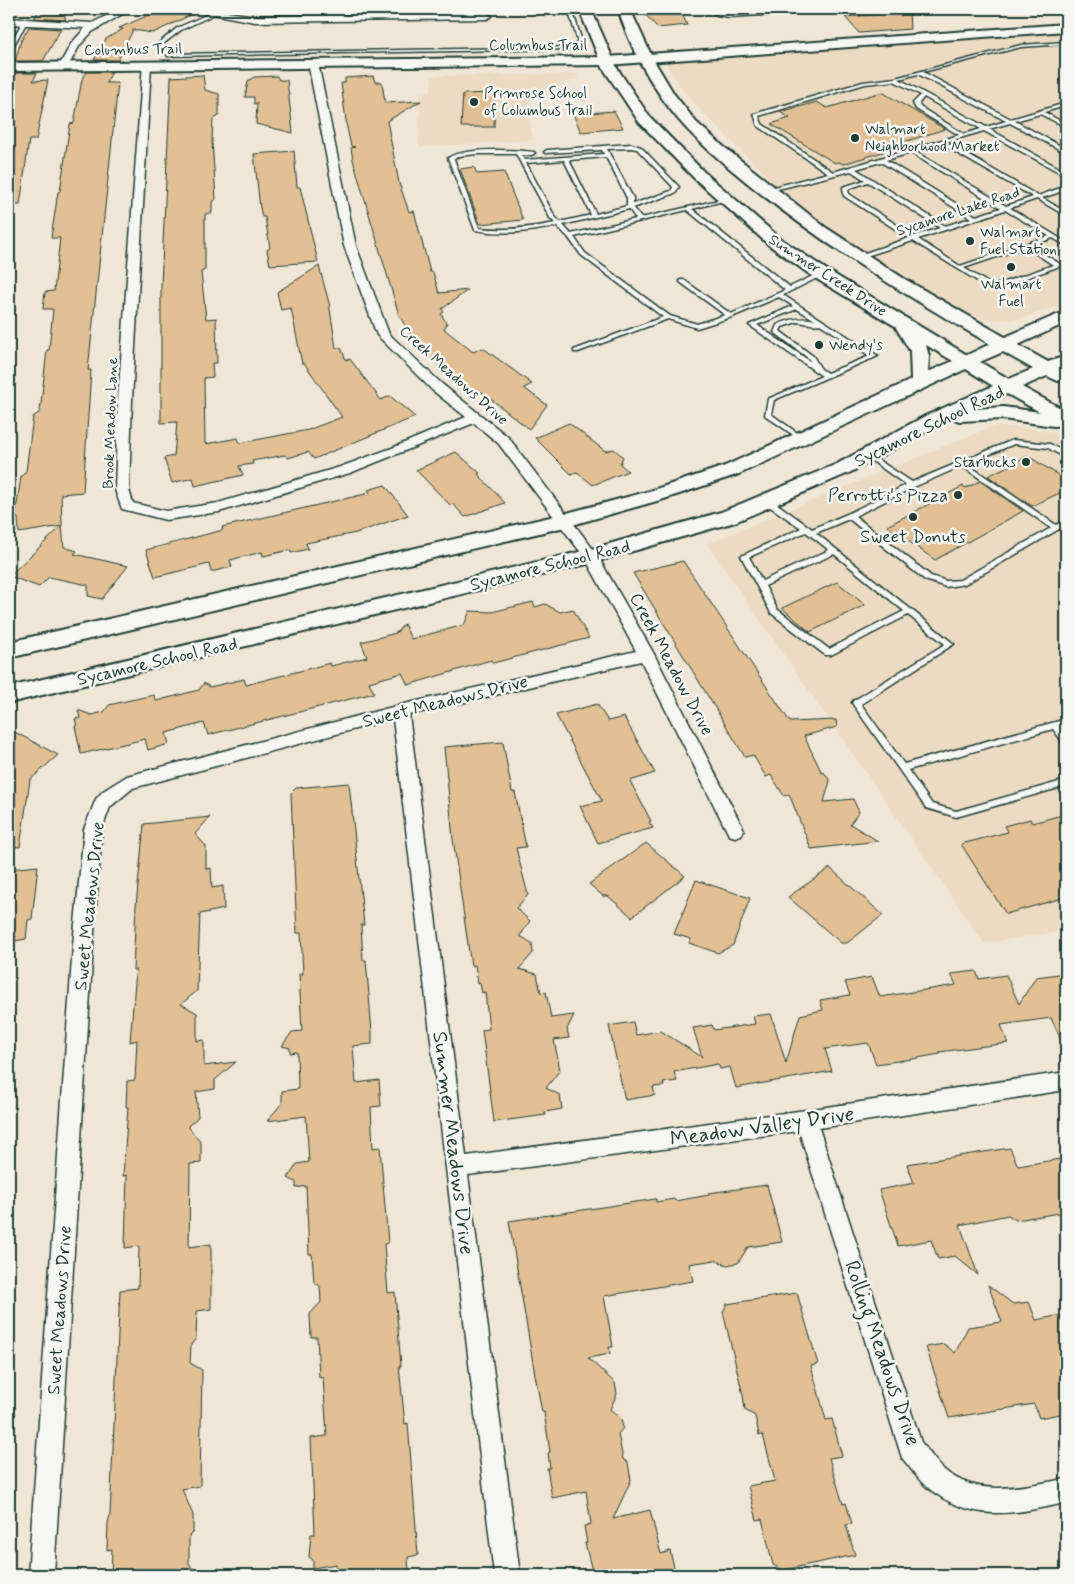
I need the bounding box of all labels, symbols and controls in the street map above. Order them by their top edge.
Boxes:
street label: Columbus Trail [489,36,587,56]
street label: Columbus Trail [84,39,183,61]
place label: Primrose School of Columbus Trail [484,84,592,121]
marker: Primrose School of Columbus Trail [468,96,480,108]
place label: Walmart Neighborhood Market [865,120,1000,157]
marker: Walmart Neighborhood Market [849,132,861,144]
street label: Sycamore Lake Road [894,183,1023,241]
place label: Walmart Fuel Station [980,223,1057,260]
street label: Summer Creek Drive [765,230,891,322]
marker: Walmart Fuel Station [964,235,976,247]
marker: Walmart Fuel [1005,261,1017,273]
place label: Walmart Fuel [981,275,1042,312]
street label: Creek Meadows Drive [395,322,512,430]
place label: Wendy's [829,336,883,356]
marker: Wendy's [813,339,825,351]
street label: Brook Meadow Lane [99,357,123,489]
street label: Sycamore School Road [850,380,1008,474]
place label: Starbucks [954,453,1016,473]
marker: Starbucks [1020,456,1032,468]
place label: Perrotti's Pizza [828,484,948,508]
marker: Perrotti's Pizza [952,489,964,501]
marker: Sweet Donuts [907,511,919,523]
place label: Sweet Donuts [860,525,966,549]
street label: Sycamore School Road [468,534,633,597]
street label: Creek Meadow Drive [623,589,719,740]
street label: Sycamore School Road [75,632,240,692]
street label: Sweet Meadows Drive [360,670,530,734]
street label: Sweet Meadows Drive [69,821,111,992]
street label: Summer Meadows Drive [425,1030,481,1256]
street label: Meadow Valley Drive [668,1100,856,1154]
street label: Sweet Meadows Drive [42,1225,78,1395]
street label: Rolling Meadows Drive [835,1257,927,1450]

